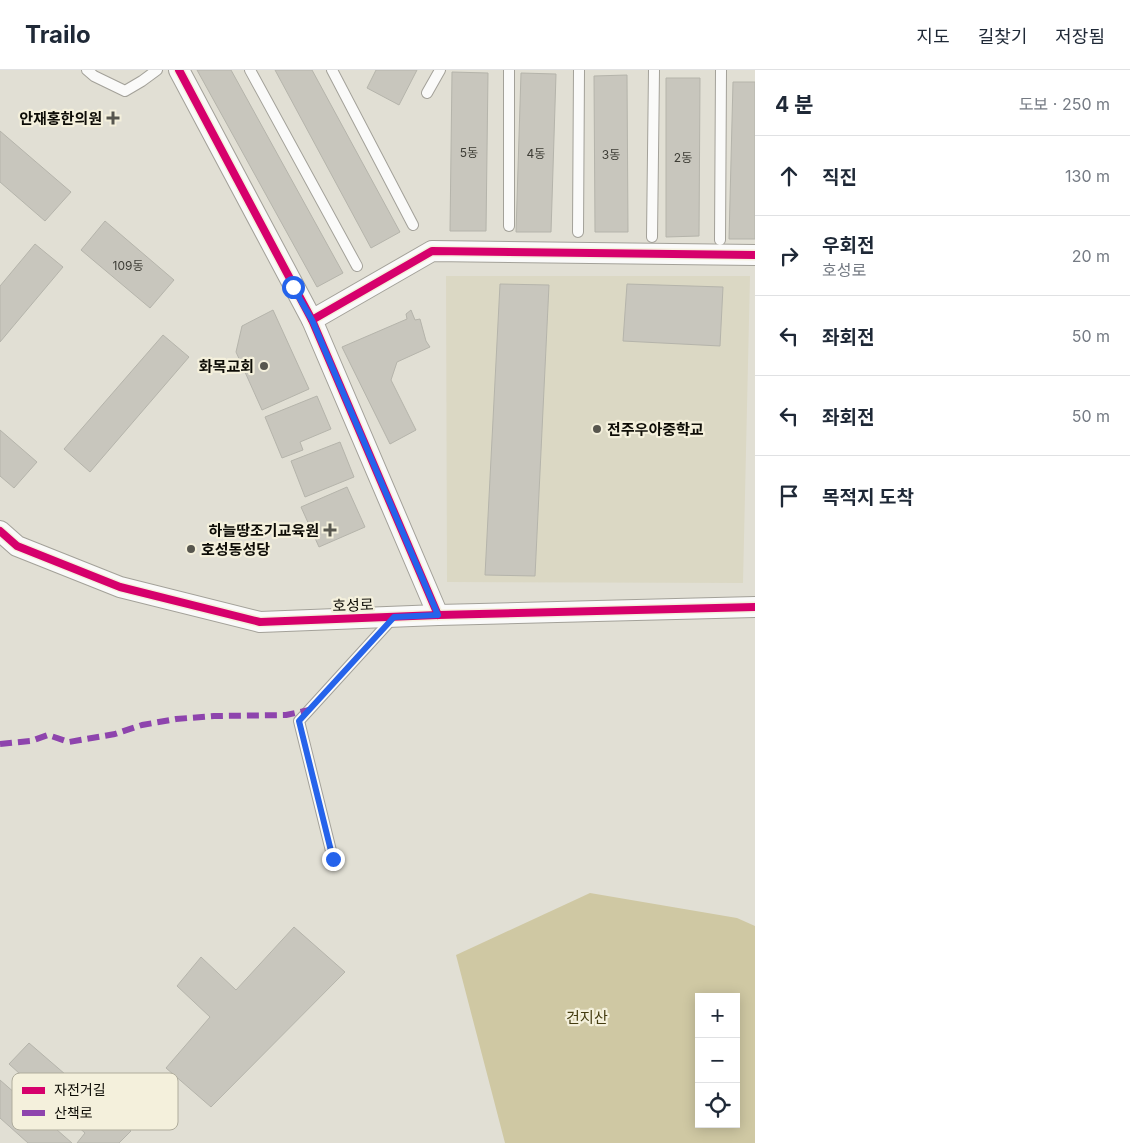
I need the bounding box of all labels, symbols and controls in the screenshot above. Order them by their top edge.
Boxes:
text: Trailo [25,20,91,49]
text: 지도 [917,26,950,47]
text: 길찾기 [978,26,1027,47]
text: 저장됨 [1055,26,1105,47]
text: 4 분 [775,92,814,117]
text: 도보 · 250 m [1019,94,1110,114]
place label: 안재홍한의원 [19,109,102,128]
marker: 안재홍한의원 [106,111,120,125]
house number: 5동 [460,145,478,160]
house number: 4동 [527,146,545,161]
house number: 3동 [602,147,620,162]
house number: 2동 [674,150,692,165]
icon: ahead [775,162,803,190]
text: 직진 [822,166,857,189]
text: 130 m [1065,166,1110,186]
text: 우회전 [822,234,874,257]
icon: right [775,242,803,270]
text: 20 m [1072,246,1110,266]
house number: 109동 [113,258,143,273]
text: 호성로 [822,260,866,280]
route start [282,276,305,299]
icon: left [775,322,803,350]
text: 좌회전 [822,326,874,349]
text: 50 m [1072,326,1110,346]
place label: 화목교회 [199,357,254,376]
marker: 화목교회 [258,360,270,372]
icon: left [775,402,803,430]
text: 좌회전 [822,406,874,429]
text: 50 m [1072,406,1110,426]
place label: 전주우아중학교 [607,420,704,439]
marker: 전주우아중학교 [591,423,603,435]
icon: arrive [775,482,803,510]
text: 목적지 도착 [822,486,914,509]
place label: 하늘땅조기교육원 [209,521,319,540]
marker: 하늘땅조기교육원 [323,523,337,537]
place label: 호성동성당 [201,540,270,559]
marker: 호성동성당 [185,543,197,555]
street label: 호성로 [332,595,374,615]
route end [322,848,345,871]
map controls [695,993,740,1128]
button: + [695,993,740,1038]
park label: 건지산 [566,1008,608,1027]
button: − [695,1038,740,1083]
legend [12,1073,178,1130]
text: 자전거길 [54,1081,106,1098]
button: locate [695,1083,740,1128]
text: 산책로 [54,1104,93,1121]

